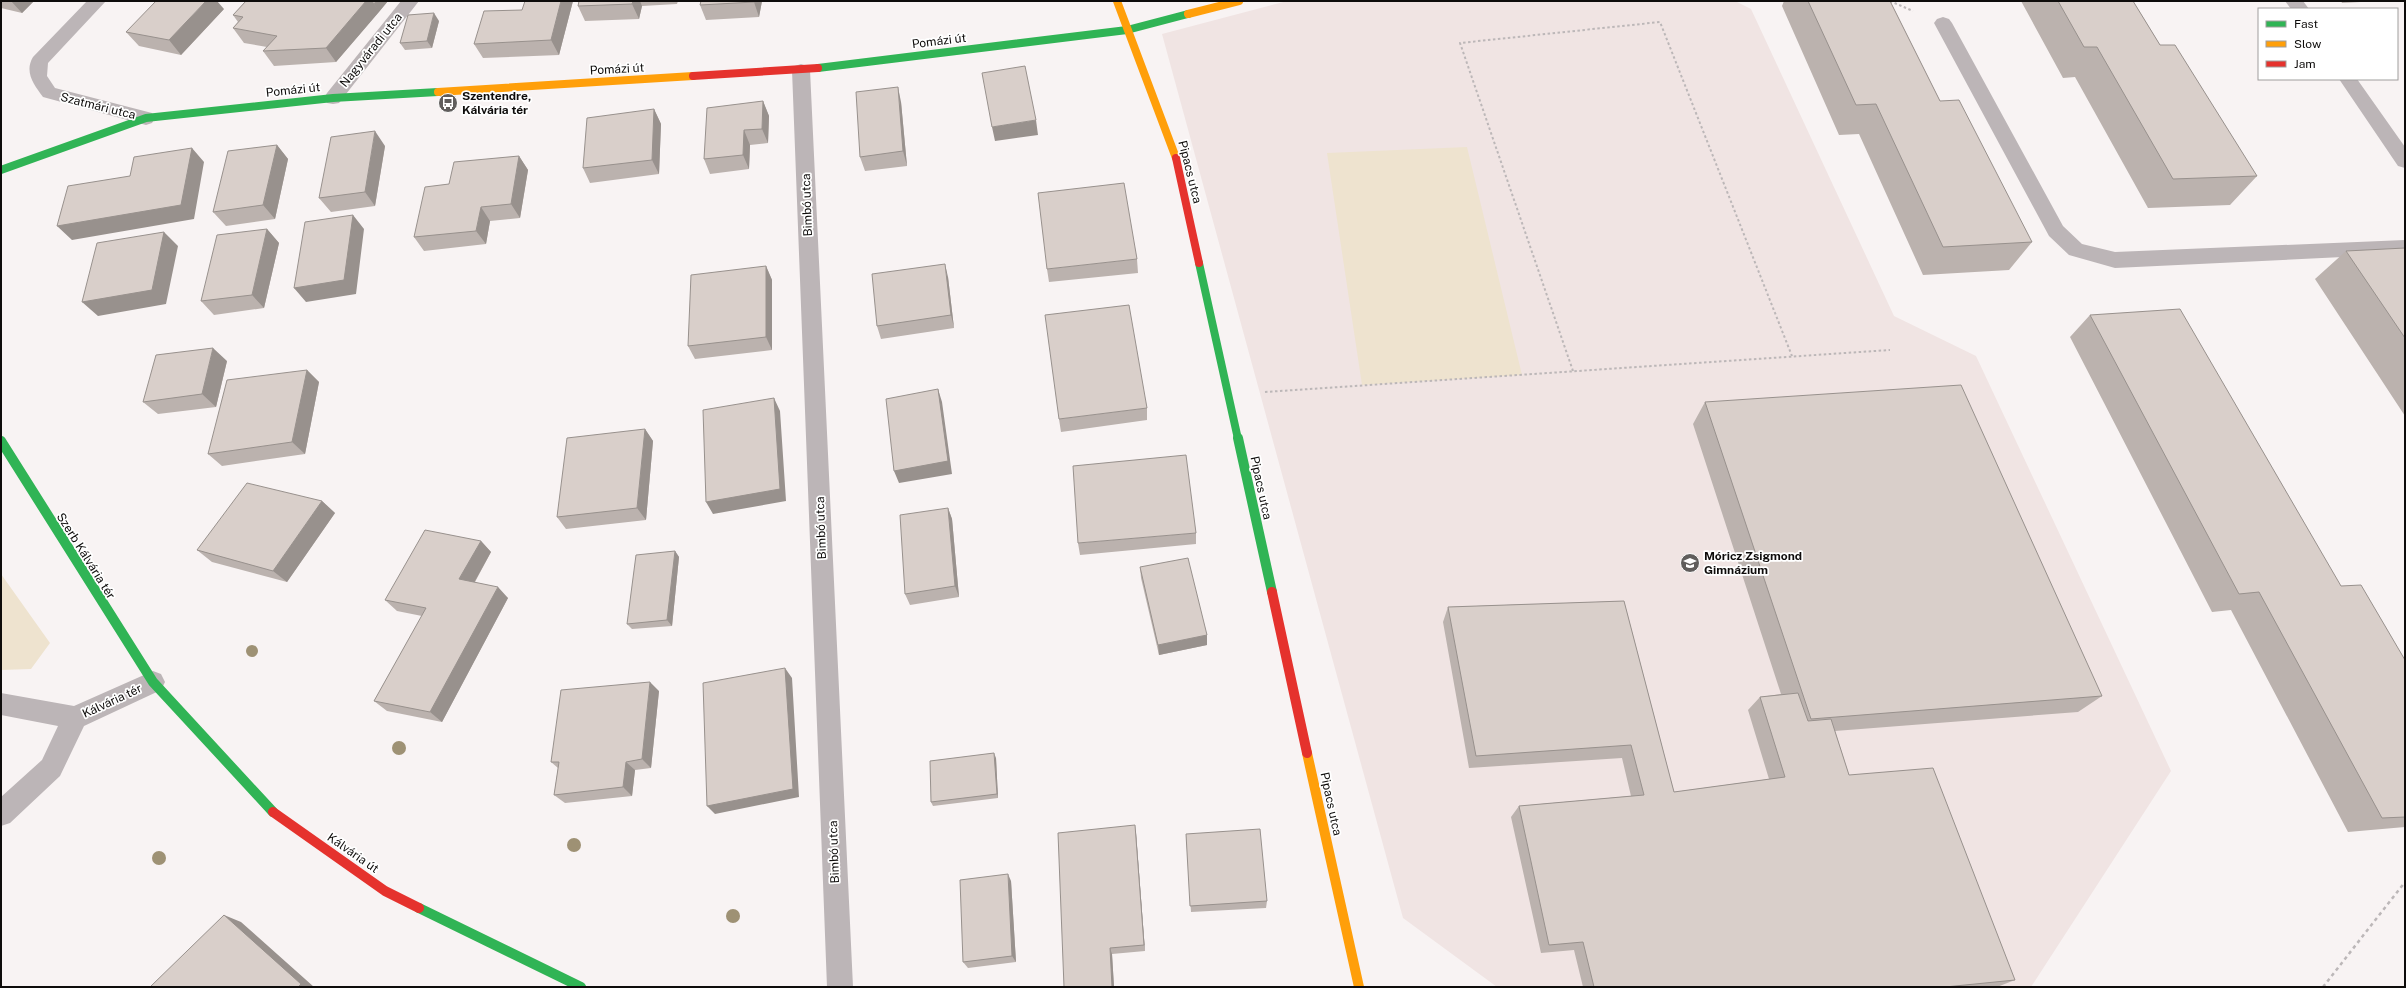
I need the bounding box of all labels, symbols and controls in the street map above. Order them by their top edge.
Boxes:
legend [2258,8,2398,80]
street label: Nagyváradi utca [337,10,405,90]
text: Fast [2294,17,2319,31]
street label: Pomázi út [911,31,967,51]
text: Slow [2294,37,2322,51]
text: Jam [2294,57,2316,71]
street label: Pomázi út [589,61,645,77]
street label: Pomázi út [265,80,321,100]
place label: Szentendre, Kálvária tér [462,89,531,117]
street label: Szatmári utca [59,90,137,122]
bus stop icon: Szentendre, Kálvária tér [437,92,459,114]
street label: Pipacs utca [1175,139,1205,205]
street label: Bimbó utca [799,173,815,237]
street label: Pipacs utca [1247,455,1275,521]
street label: Bimbó utca [813,496,829,560]
street label: Szerb Kálvária tér [54,510,118,602]
place label: Móricz Zsigmond Gimnázium [1704,549,1802,577]
school or university icon: Móricz Zsigmond Gimnázium [1679,552,1701,574]
street label: Kálvária tér [80,681,144,721]
street label: Pipacs utca [1317,771,1345,837]
street label: Bimbó utca [826,820,842,884]
street label: Kálvária út [325,830,382,876]

